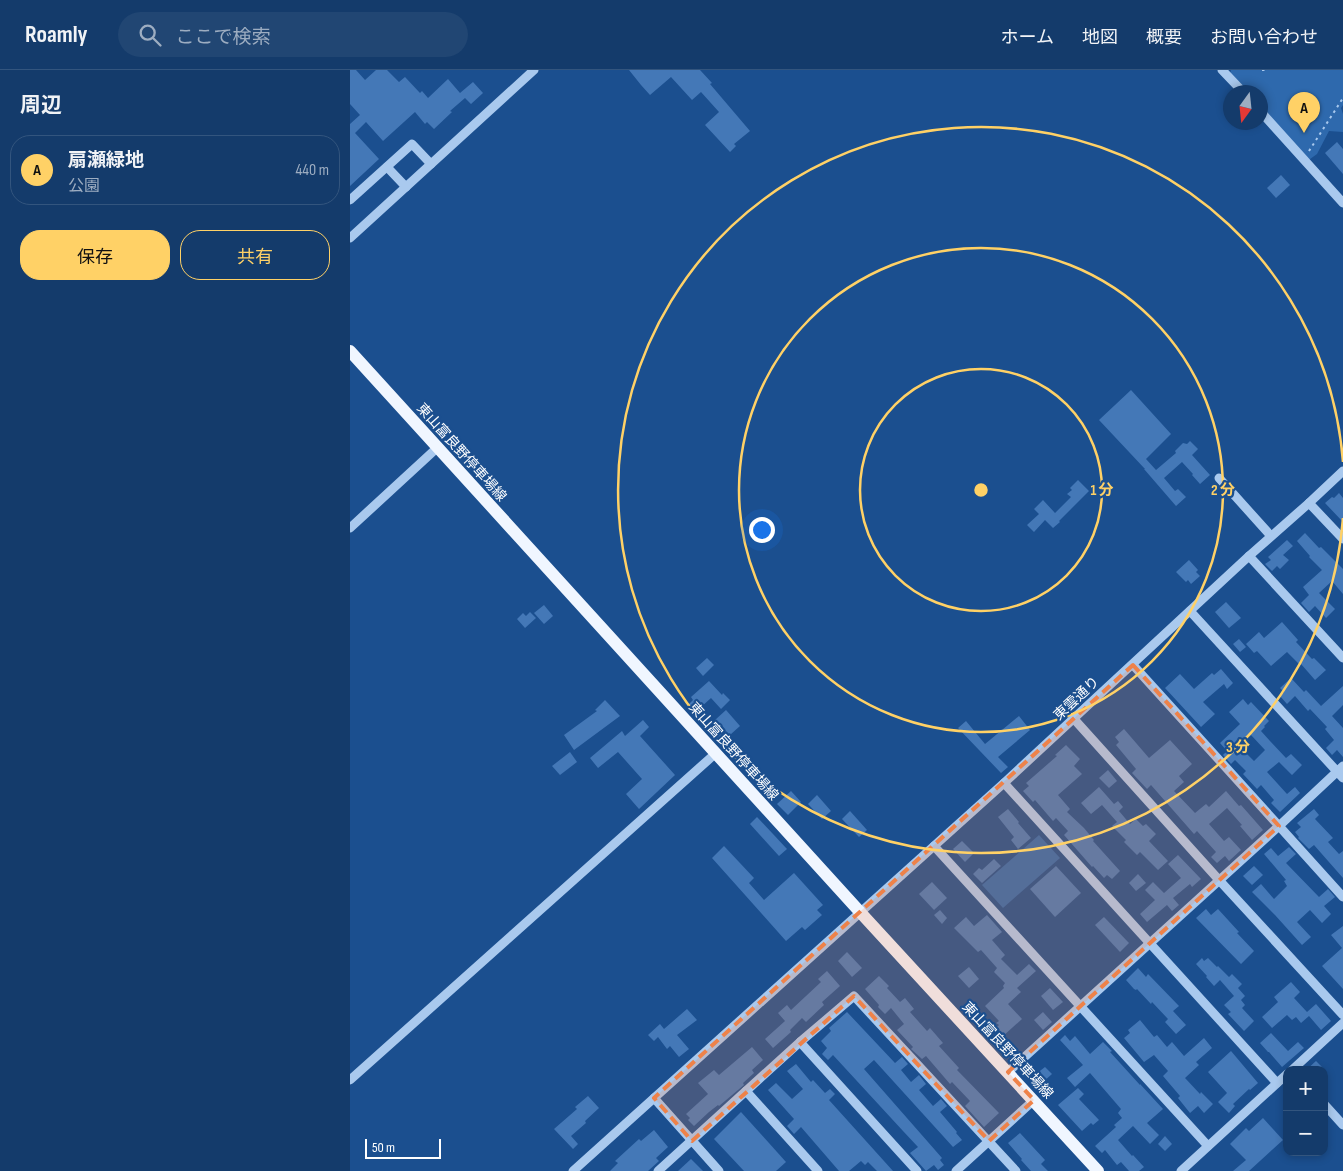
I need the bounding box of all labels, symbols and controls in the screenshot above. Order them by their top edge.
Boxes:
search box [118,12,468,57]
text: Roamly [25,20,88,49]
icon: search [136,21,164,49]
text: ここで検索 [176,26,271,49]
text: ホーム [1001,27,1054,48]
text: 地図 [1082,27,1118,48]
text: 概要 [1146,27,1182,48]
text: お問い合わせ [1210,27,1318,48]
north arrow [1223,85,1268,130]
pin: A [1288,92,1320,133]
text: 周辺 [20,93,62,118]
text: 扇瀬緑地 [68,149,144,172]
text: A [33,161,41,180]
text: 440 m [296,161,329,180]
text: 公園 [68,177,100,196]
button: 保存 [20,230,170,280]
button: 共有 [180,230,330,280]
street label: 東山富良野停車場線 [413,400,510,505]
centre of rings [972,481,990,499]
text: 1 分 [1090,481,1114,500]
text: 2 分 [1211,481,1235,500]
your location [749,517,775,543]
street label: 東雲通り [1050,673,1103,724]
street label: 東山富良野停車場線 [685,699,782,804]
text: 3 分 [1226,738,1250,757]
street label: 東山富良野停車場線 [958,998,1057,1102]
map controls [1283,1066,1328,1156]
button: + [1283,1066,1328,1111]
button: − [1283,1111,1328,1156]
scale bar [365,1136,441,1159]
text: 50 m [372,1139,395,1156]

